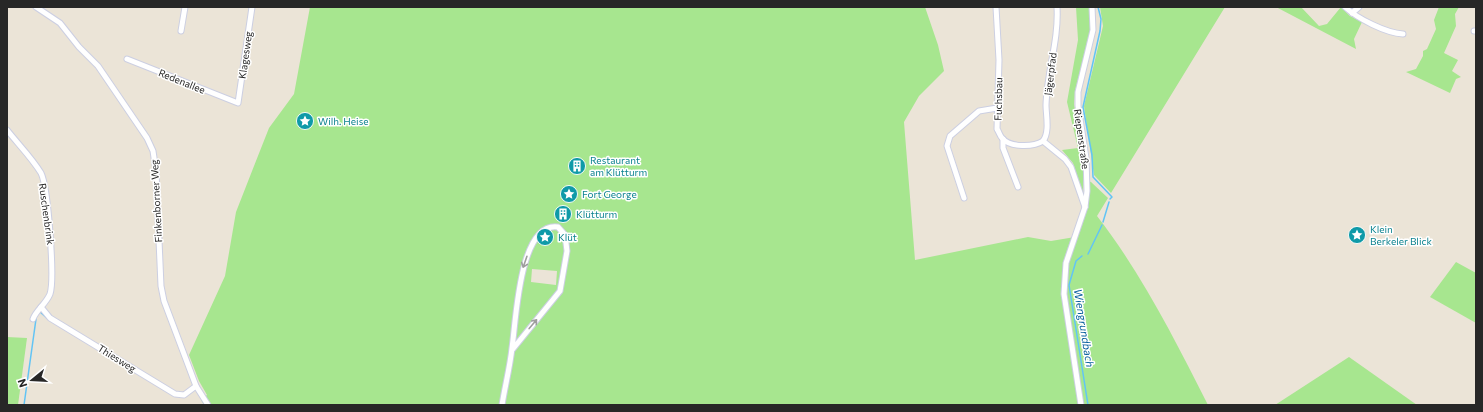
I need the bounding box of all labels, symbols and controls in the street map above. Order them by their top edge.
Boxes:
street label: Klagesweg [236,30,254,80]
street label: Jägerpfad [1041,52,1059,96]
street label: Redenallee [157,66,207,96]
street label: Fuchsbau [992,77,1004,121]
street label: Riepenstraße [1072,108,1092,170]
place icon: Wilh. Heise [295,111,315,131]
place label: Wilh. Heise [318,115,368,127]
place label: Restaurant am Klütturm [590,154,647,178]
building icon: Restaurant am Klütturm [567,156,587,176]
street label: Finkenborner Weg [148,159,164,243]
street label: Ruschenbrink [37,182,57,246]
place icon: Fort George [559,184,579,204]
place label: Fort George [582,188,637,200]
building icon: Klütturm [553,204,573,224]
place label: Klütturm [576,208,617,220]
place label: Klein Berkeler Blick [1370,223,1432,247]
place icon: Klein Berkeler Blick [1347,225,1367,245]
place icon: Klüt [535,227,555,247]
place label: Klüt [558,231,577,243]
one-way arrow [521,255,528,268]
water label: Wiengrundbach [1072,288,1097,368]
one-way arrow [529,319,538,330]
street label: Thiesweg [96,342,139,375]
north arrow [12,360,52,400]
text: N [15,377,29,389]

